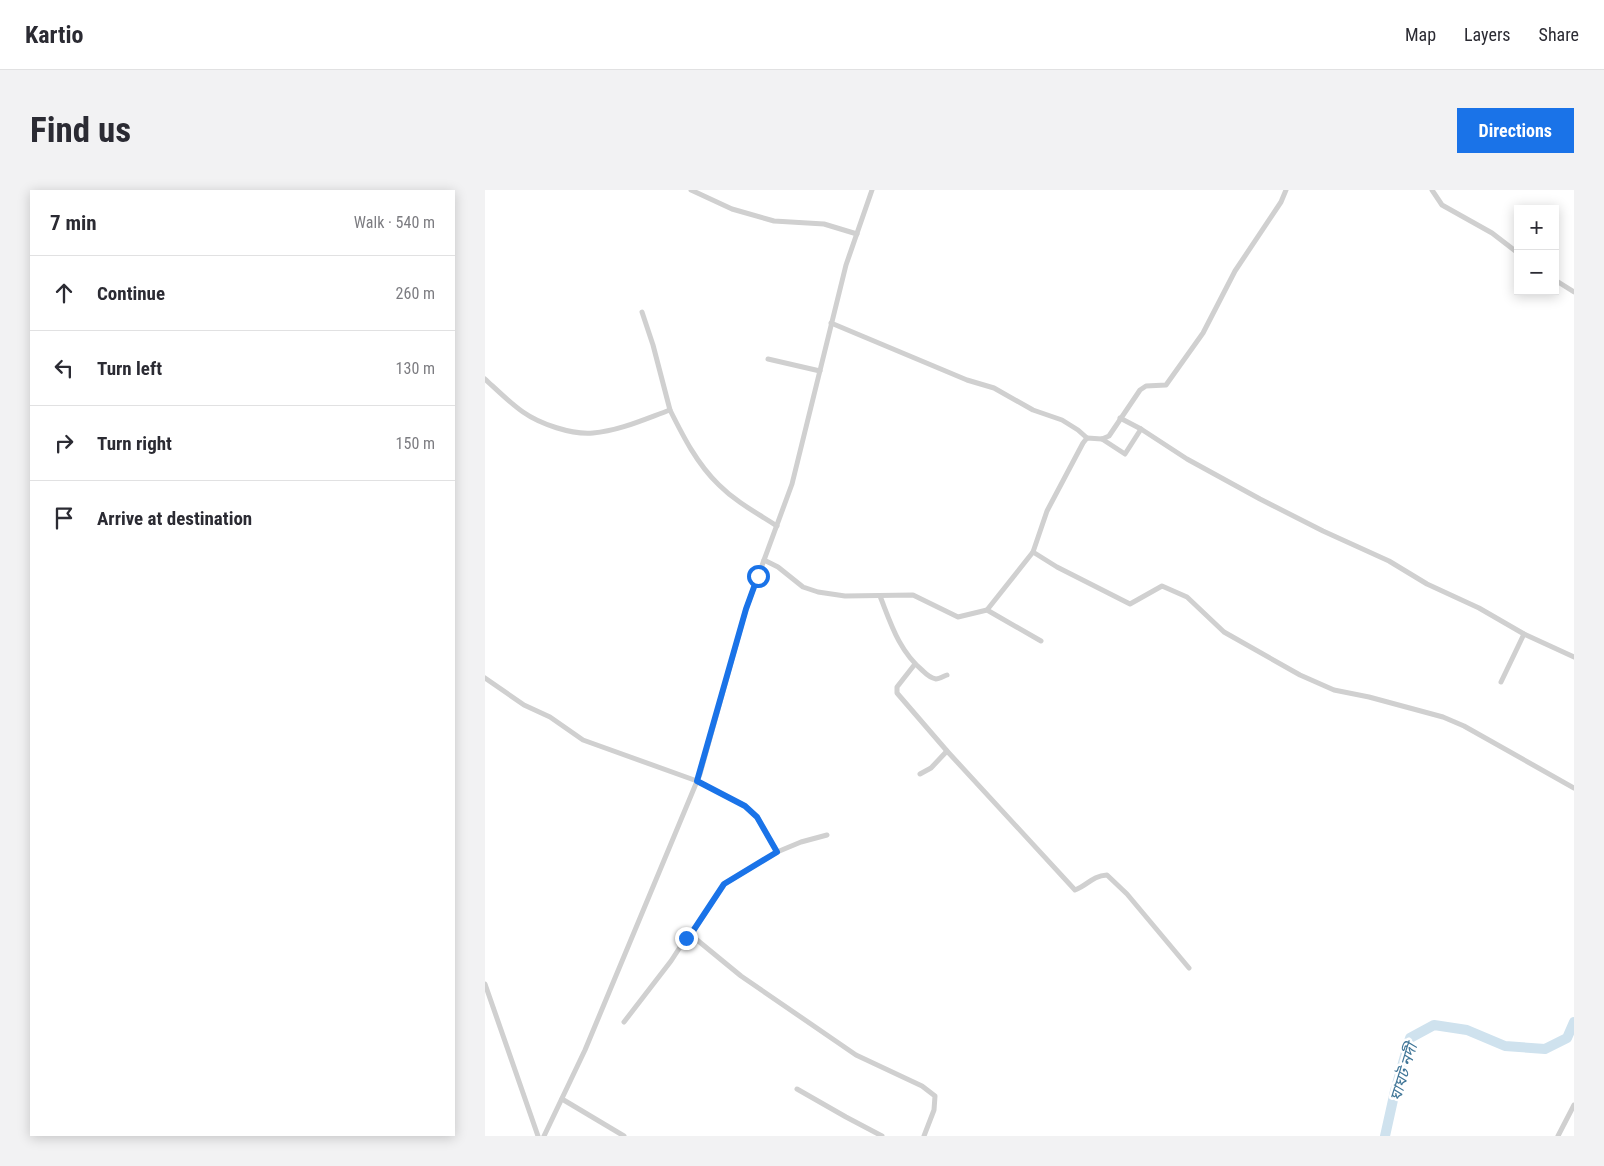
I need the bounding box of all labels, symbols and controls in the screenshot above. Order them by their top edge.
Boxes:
text: Kartio [25,21,83,49]
text: Map [1405,24,1436,45]
text: Layers [1464,24,1511,45]
text: Share [1539,24,1579,45]
button: Directions [1457,108,1574,153]
text: Find us [30,110,131,151]
map controls [1514,205,1559,295]
button: + [1514,205,1559,250]
text: 7 min [50,211,97,235]
text: Walk · 540 m [354,213,435,232]
button: − [1514,250,1559,295]
icon: ahead [50,279,78,307]
text: Continue [97,282,165,305]
text: 260 m [396,284,435,303]
icon: left [50,354,78,382]
text: Turn left [97,357,162,380]
text: 130 m [396,359,435,378]
icon: right [50,429,78,457]
text: Turn right [97,432,172,455]
text: 150 m [396,434,435,453]
icon: arrive [50,504,78,532]
text: Arrive at destination [97,507,252,530]
route start [747,565,770,588]
route end [675,927,698,950]
water label: ঘাঘট নদী [1386,1038,1422,1103]

